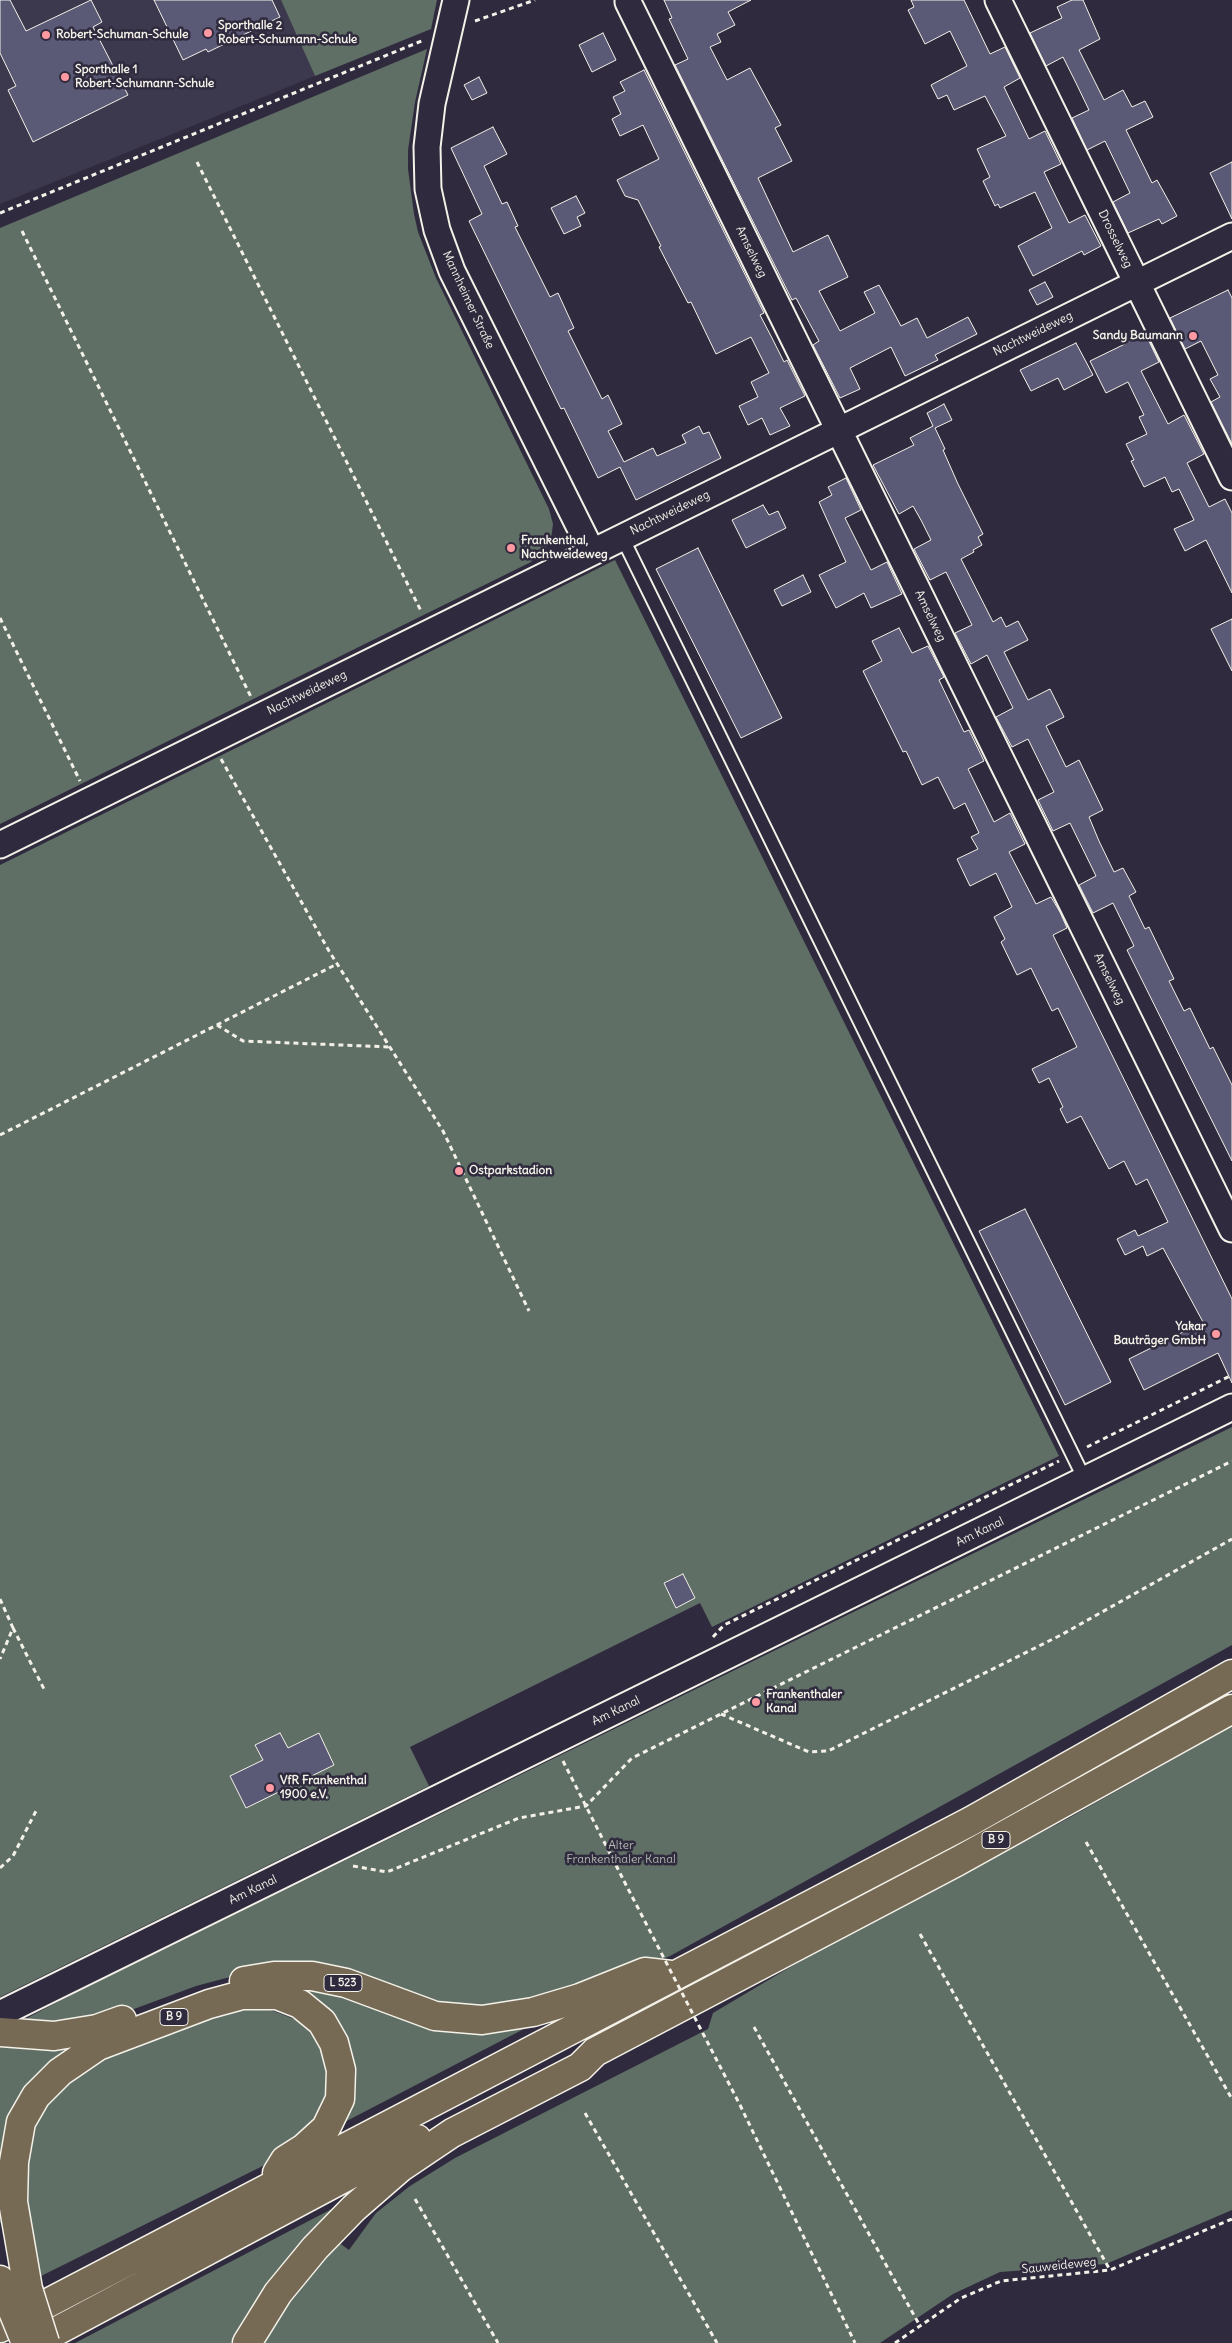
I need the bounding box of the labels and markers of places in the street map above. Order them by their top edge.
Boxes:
place label: Sporthalle 2 Robert-Schumann-Schule [218,19,357,47]
marker: Sporthalle 2 Robert-Schumann-Schule [202,27,214,39]
place label: Robert-Schuman-Schule [56,28,188,42]
marker: Robert-Schuman-Schule [40,29,52,41]
place label: Sporthalle 1 Robert-Schumann-Schule [75,63,214,91]
marker: Sporthalle 1 Robert-Schumann-Schule [59,71,71,83]
place label: Sandy Baumann [1093,329,1183,343]
marker: Sandy Baumann [1187,330,1199,342]
place label: Frankenthal, Nachtweideweg [521,534,608,562]
marker: Frankenthal, Nachtweideweg [505,542,517,554]
place label: Ostparkstadion [469,1164,552,1178]
marker: Ostparkstadion [453,1165,465,1177]
place label: Yakar Bauträger GmbH [1113,1320,1206,1348]
marker: Yakar Bauträger GmbH [1210,1328,1222,1340]
place label: Frankenthaler Kanal [766,1688,842,1716]
marker: Frankenthaler Kanal [750,1696,762,1708]
place label: VfR Frankenthal 1900 e.V. [280,1774,367,1802]
marker: VfR Frankenthal 1900 e.V. [264,1782,276,1794]

